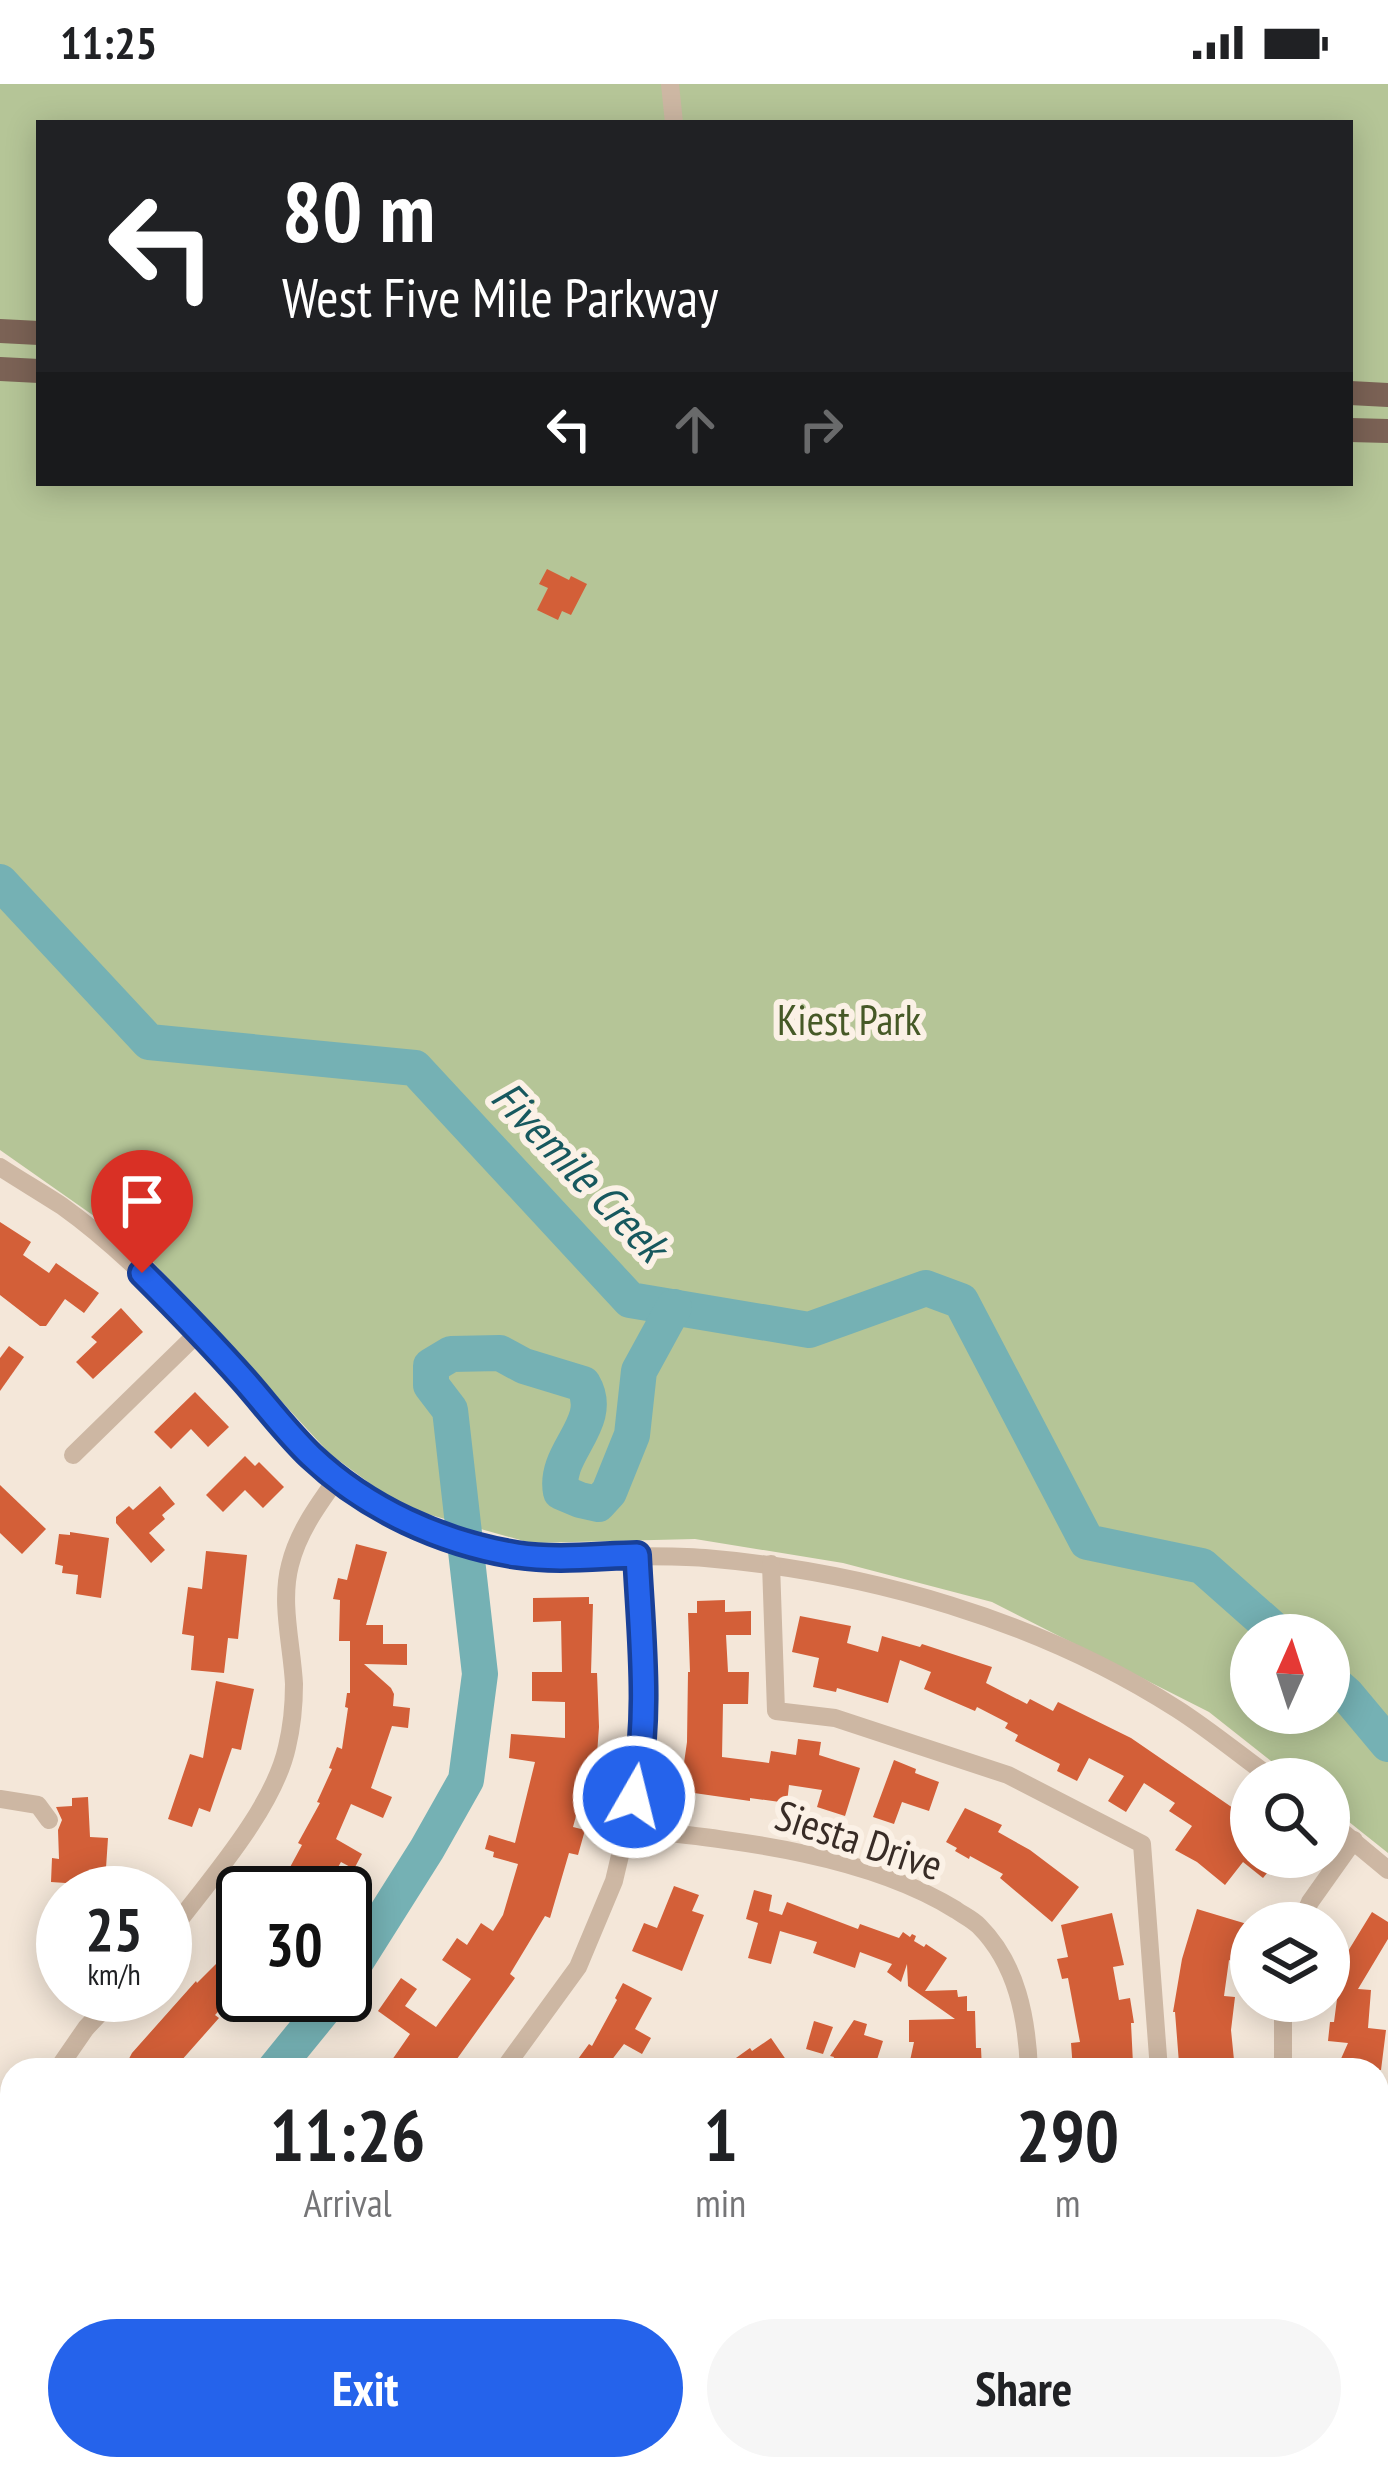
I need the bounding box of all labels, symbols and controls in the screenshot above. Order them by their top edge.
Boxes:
text: 11:25 [60,13,157,71]
text: 80 m [282,156,435,265]
icon: left [84,168,240,324]
text: West Five Mile Parkway [282,262,718,332]
icon: left [536,396,602,462]
icon: ahead [662,396,728,462]
icon: right [788,396,854,462]
park label: Kiest Park [777,992,921,1047]
water label: Fivemile Creek [480,1068,684,1276]
pin [91,1150,193,1273]
icon: arrive [109,1168,175,1234]
north arrow [1230,1614,1350,1734]
map controls [1230,1614,1350,2022]
position arrow [571,1734,697,1860]
button: search [1230,1758,1350,1878]
street label: Siesta Drive [769,1787,950,1892]
speed limit sign: 30 [216,1866,372,2022]
text: 25 [85,1890,143,1968]
button: layers [1230,1902,1350,2022]
text: km/h [87,1954,141,1993]
text: 11:26 [270,2088,426,2181]
text: 1 [704,2088,738,2181]
text: 290 [1016,2088,1119,2181]
text: Arrival [304,2177,392,2228]
text: min [695,2177,746,2228]
text: m [1055,2177,1080,2228]
button: Exit [48,2319,683,2457]
button: Share [707,2319,1341,2457]

